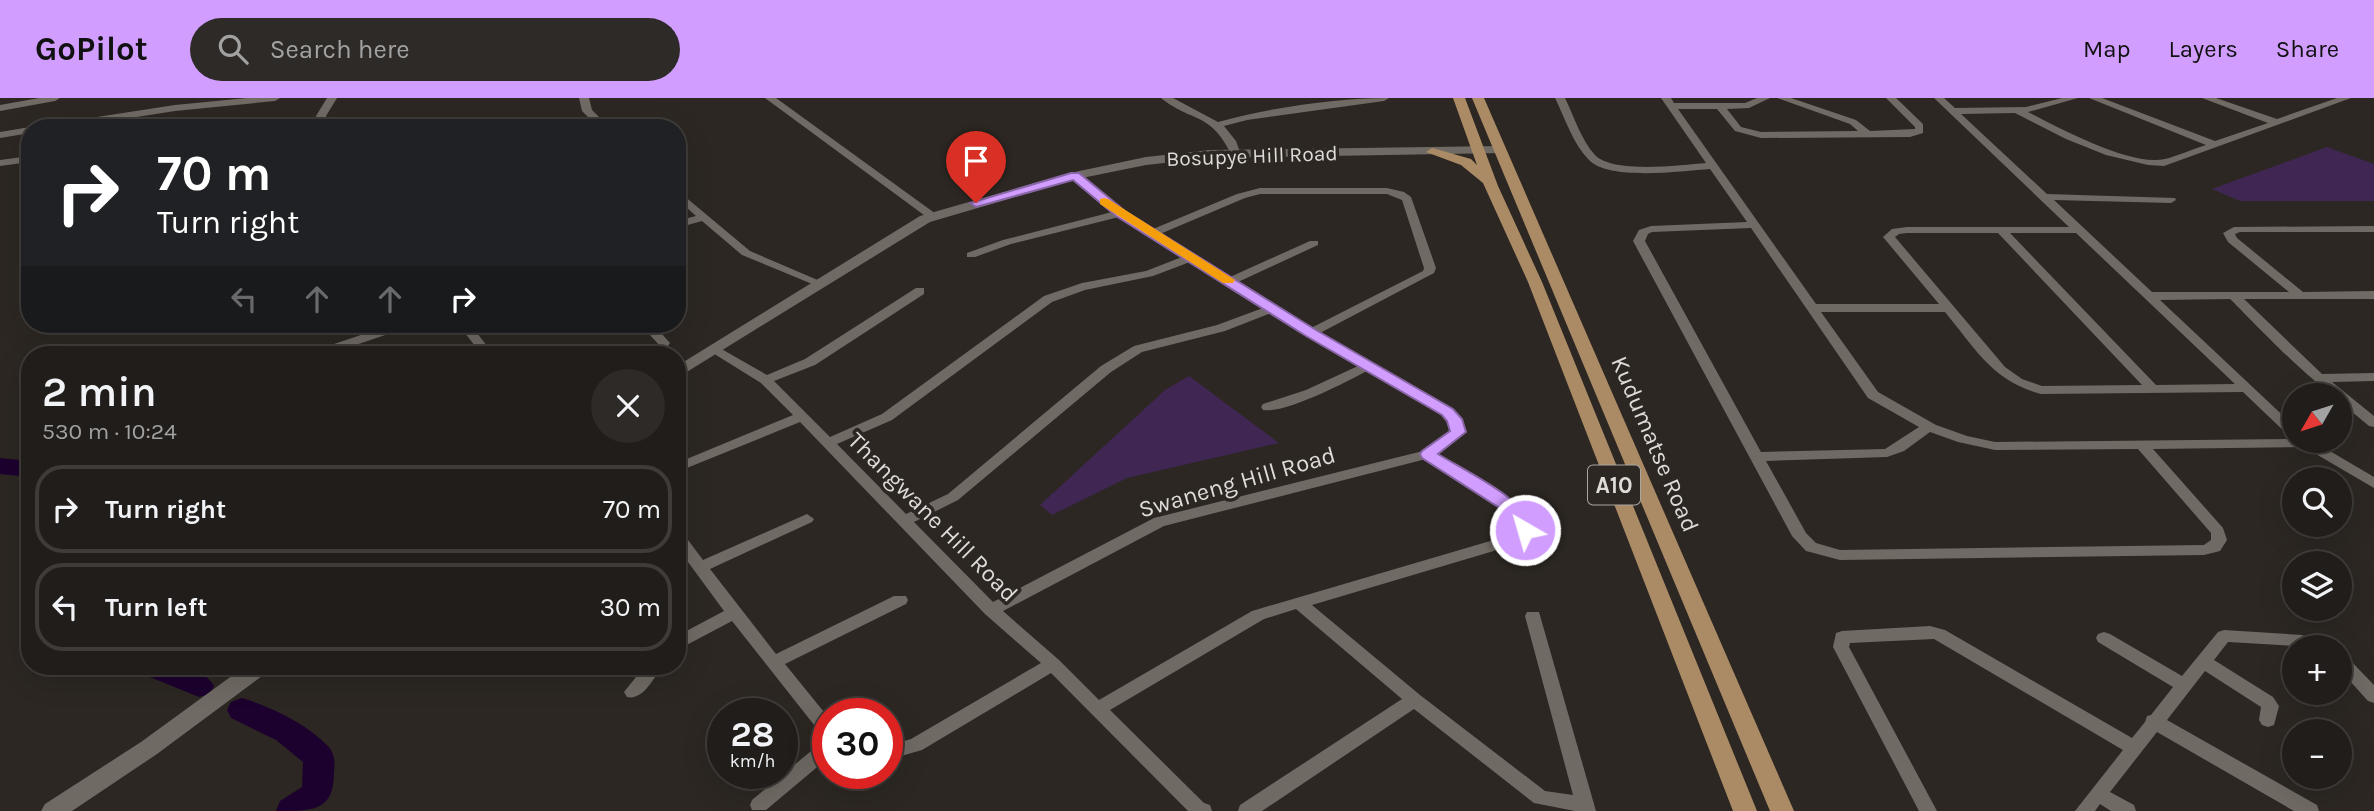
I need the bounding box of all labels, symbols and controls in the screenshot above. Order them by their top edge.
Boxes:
search box [190,18,680,81]
text: GoPilot [35,30,148,68]
icon: search [214,30,252,68]
text: Search here [270,34,410,65]
text: Map [2083,35,2131,63]
text: Layers [2169,35,2238,63]
text: Share [2276,35,2339,63]
pin [946,131,1006,203]
street label: Bosupye Hill Road [1166,141,1338,171]
icon: arrive [957,142,995,180]
text: 70 m [157,145,271,202]
icon: right [42,147,133,238]
text: Turn right [157,204,299,241]
icon: left [225,280,263,318]
icon: ahead [298,280,336,318]
icon: ahead [371,280,409,318]
icon: right [444,280,482,318]
street label: Kudumatse Road [1605,352,1705,536]
text: 2 min [42,367,157,417]
button: close [591,369,665,443]
north arrow [2282,383,2352,453]
map controls [2282,383,2352,789]
text: 530 m · 10:24 [42,418,177,445]
street label: Thangwane Hill Road [842,426,1024,608]
street label: Swaneng Hill Road [1135,441,1339,523]
road number: A10 [1588,466,1640,504]
button: search [2282,467,2352,537]
icon: right [46,490,84,528]
position arrow [1488,493,1562,567]
text: Turn right [105,494,226,525]
text: 70 m [603,494,661,525]
button: layers [2282,551,2352,621]
icon: left [46,588,84,626]
text: Turn left [105,592,207,623]
text: 30 m [600,592,661,623]
button: + [2282,635,2352,705]
speed limit sign: 30 [812,698,903,789]
text: 28 [731,714,774,755]
button: − [2282,719,2352,789]
text: km/h [730,750,775,772]

